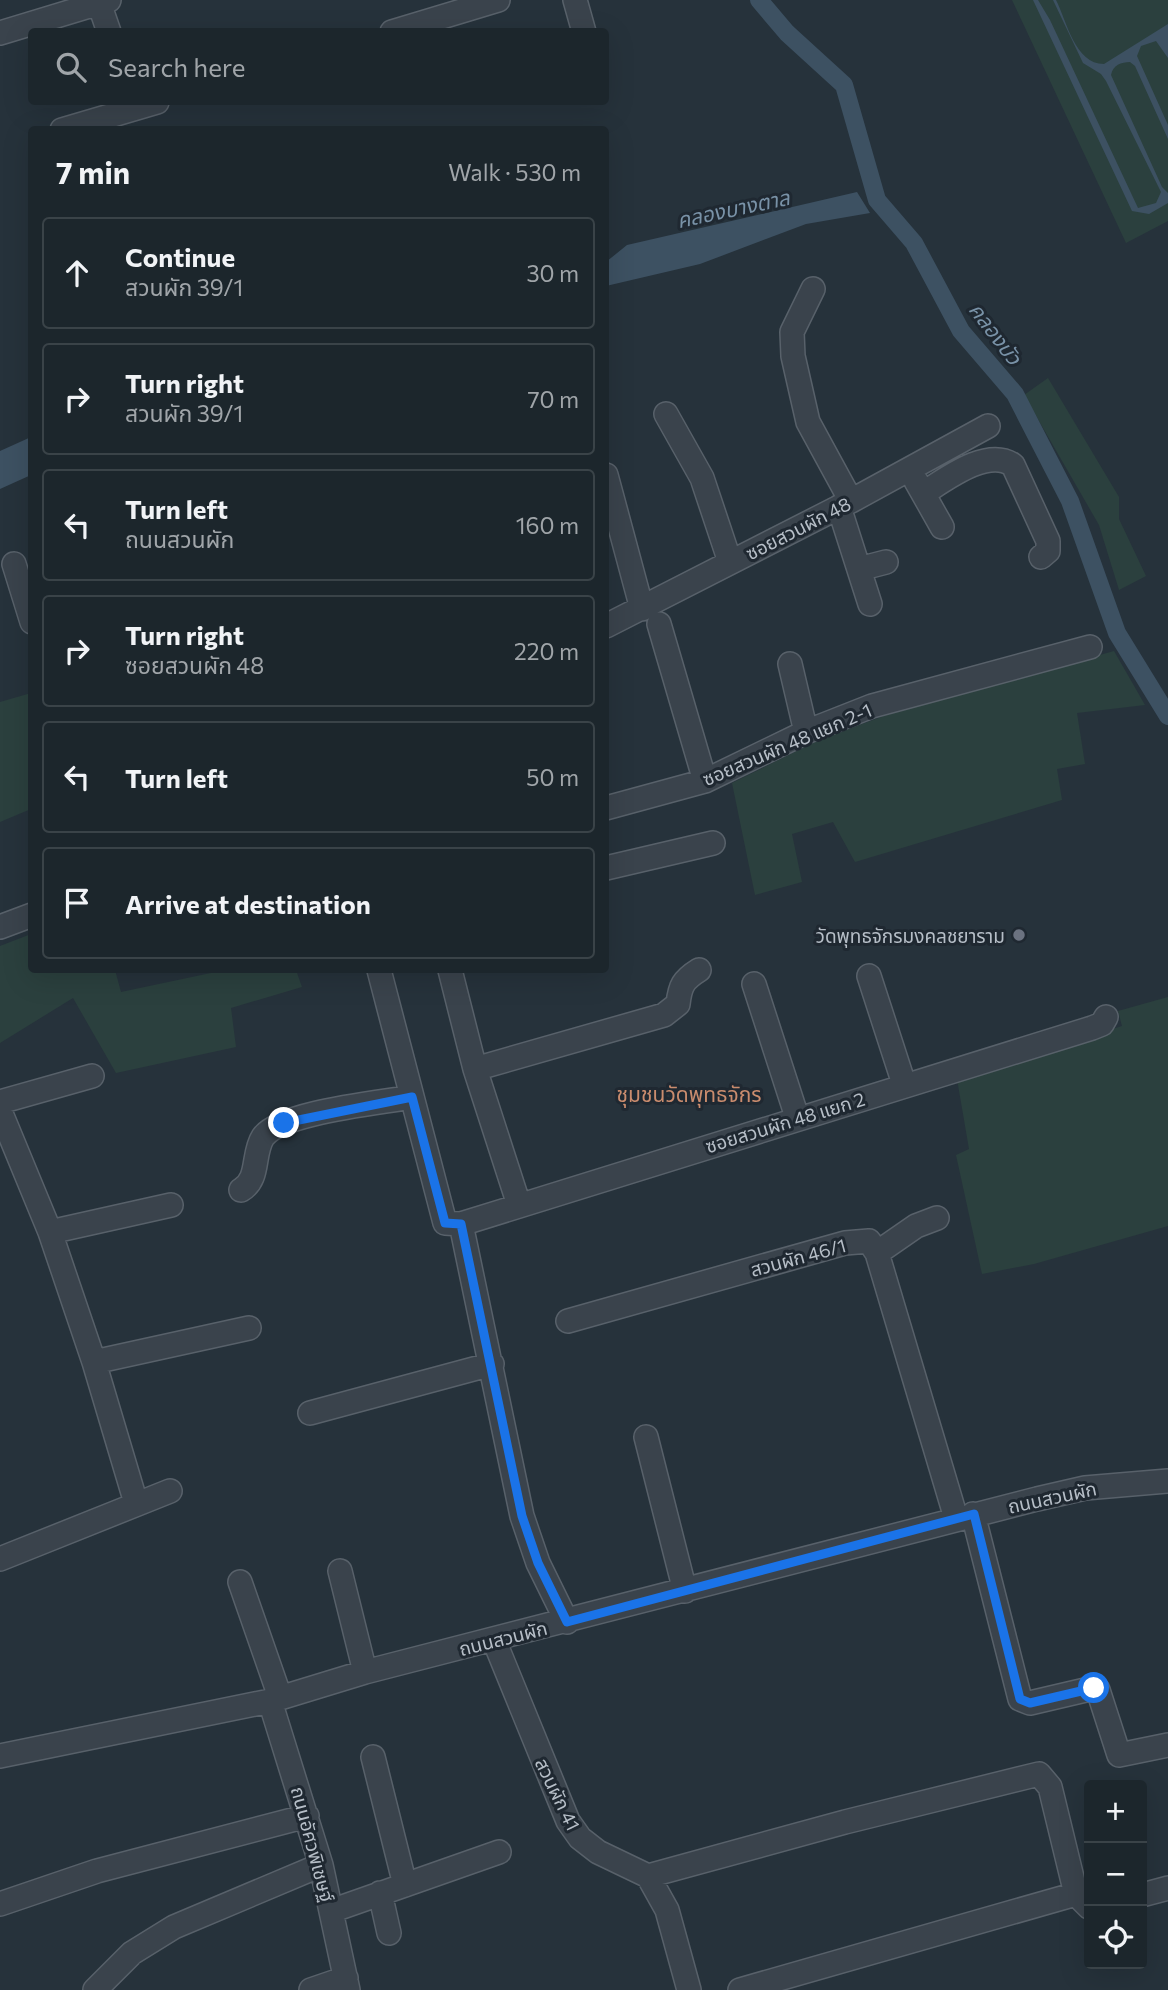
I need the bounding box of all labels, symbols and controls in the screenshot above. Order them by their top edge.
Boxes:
search box [28,28,609,105]
icon: search [52,48,90,86]
text: Search here [108,51,246,82]
text: 7 min [56,153,130,190]
text: Walk · 530 m [448,158,581,186]
water label: คลองบางตาล [674,184,793,232]
text: Continue [125,241,235,272]
icon: ahead [58,254,96,292]
text: 30 m [526,259,579,287]
text: สวนผัก 39/1 [125,273,243,301]
water label: คลองบัว [965,297,1028,369]
text: Turn right [125,367,244,398]
icon: right [58,380,96,418]
text: 70 m [527,385,579,413]
text: สวนผัก 39/1 [125,399,243,427]
street label: ซอยสวนผัก 48 [742,492,854,564]
text: Turn left [125,493,228,524]
icon: left [58,506,96,544]
text: 160 m [516,511,579,539]
text: ถนนสวนผัก [125,525,234,553]
text: Turn right [125,619,244,650]
icon: right [58,632,96,670]
text: 220 m [514,637,579,665]
text: ซอยสวนผัก 48 [125,651,264,679]
street label: ซอยสวนผัก 48 แยก 2-1 [699,698,875,790]
icon: left [58,758,96,796]
text: Turn left [125,762,228,793]
text: 50 m [526,763,579,791]
icon: arrive [58,884,96,922]
text: Arrive at destination [125,888,371,919]
place label: วัดพุทธจักรมงคลชยาราม [816,924,1005,948]
marker: วัดพุทธจักรมงคลชยาราม [1011,927,1027,943]
district label: ชุมชนวัดพุทธจักร [617,1081,761,1108]
street label: ซอยสวนผัก 48 แยก 2 [702,1087,868,1157]
route end [268,1107,299,1138]
street label: สวนผัก 46/1 [748,1233,848,1281]
street label: ถนนสวนผัก [1005,1476,1099,1518]
street label: ถนนสวนผัก [456,1616,550,1660]
route start [1078,1672,1109,1703]
street label: สวนผัก 41 [531,1754,585,1834]
map controls [1084,1780,1147,1969]
button: + [1084,1780,1147,1843]
street label: ถนนอัศวพิเชษฐ์ [287,1784,339,1904]
button: − [1084,1843,1147,1906]
button: locate [1084,1906,1147,1969]

